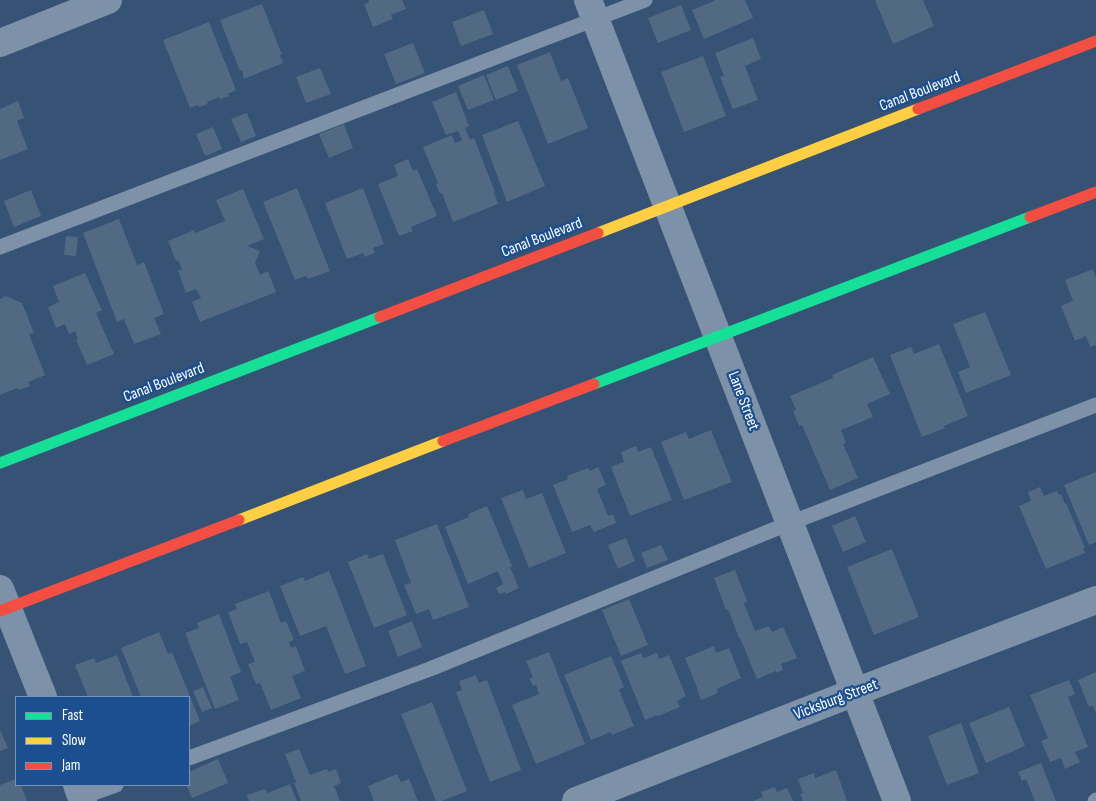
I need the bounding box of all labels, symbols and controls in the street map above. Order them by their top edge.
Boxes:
street label: Canal Boulevard [877,68,963,116]
street label: Canal Boulevard [499,214,585,262]
street label: Canal Boulevard [121,359,207,407]
street label: Lane Street [723,369,763,433]
street label: Vicksburg Street [791,675,881,725]
legend [15,696,190,786]
text: Fast [62,706,83,725]
text: Slow [62,731,86,750]
text: Jam [62,756,80,775]

